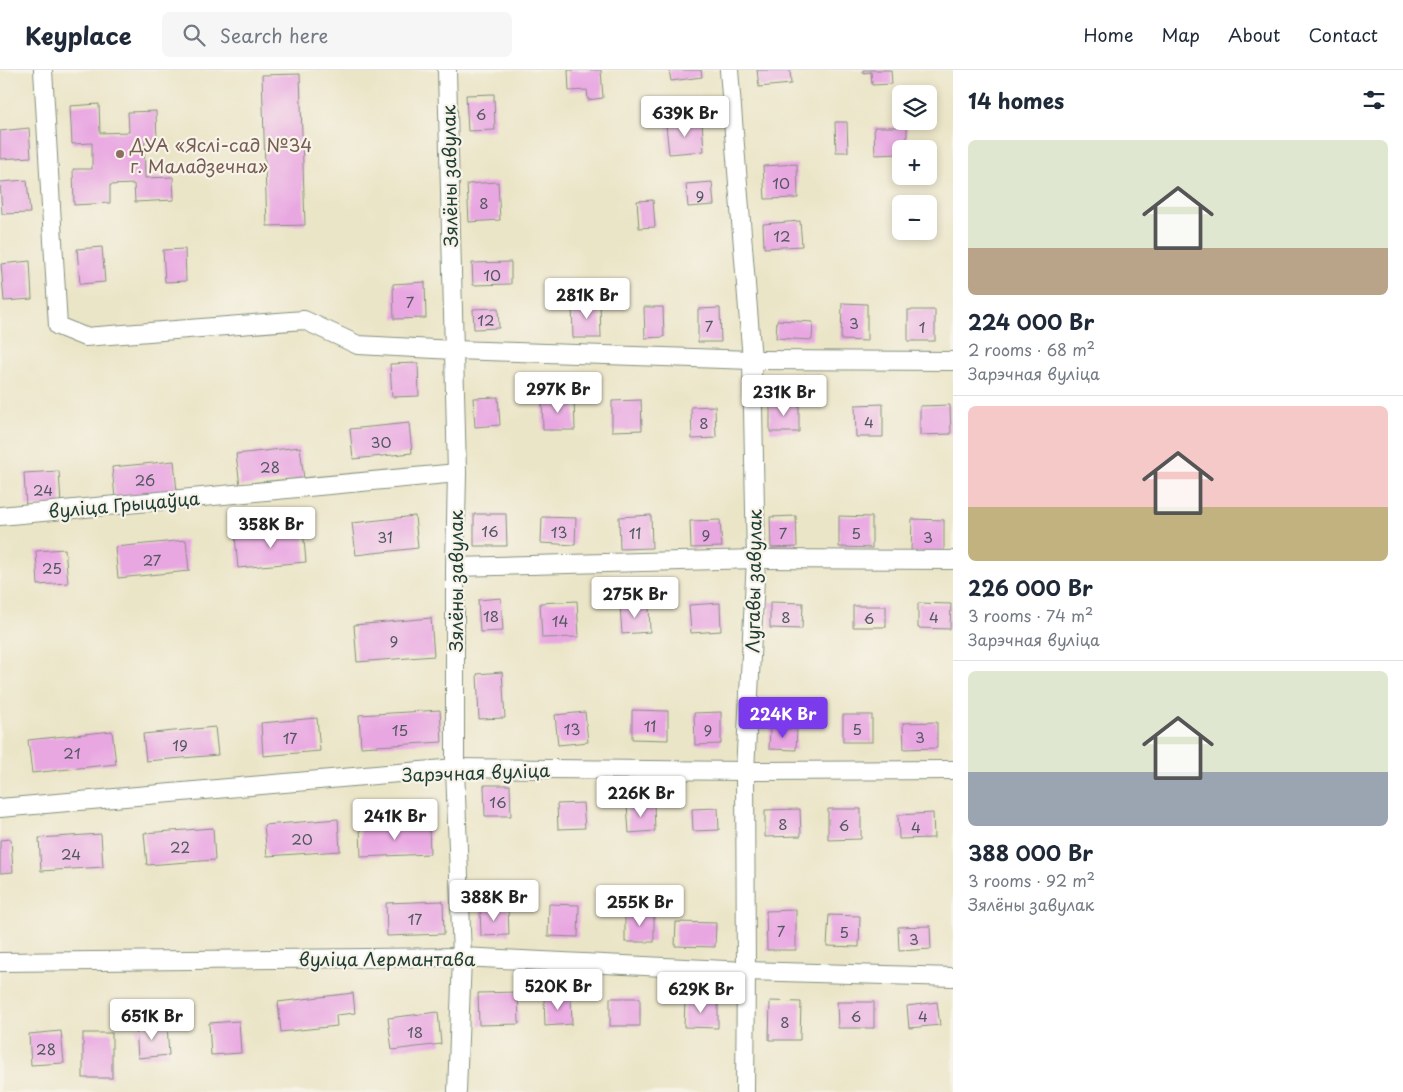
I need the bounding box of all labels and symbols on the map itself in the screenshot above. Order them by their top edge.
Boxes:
pin: 639K Br [639,96,731,138]
house number: 6 [476,102,486,125]
street label: Зялёны завулак [434,104,464,247]
place label: ДУА «Яслі-сад №34 г. Маладзечна» [129,131,312,179]
marker: ДУА «Яслі-сад №34 г. Маладзечна» [114,148,126,160]
house number: 10 [772,171,790,194]
house number: 9 [696,184,704,207]
house number: 8 [479,191,489,214]
house number: 12 [773,224,791,247]
house number: 10 [483,263,501,286]
pin: 281K Br [541,278,633,320]
house number: 7 [406,290,415,313]
house number: 12 [477,308,495,331]
house number: 3 [849,311,859,334]
house number: 7 [705,314,714,337]
house number: 1 [919,315,925,338]
pin: 297K Br [512,372,604,414]
pin: 231K Br [738,374,830,417]
house number: 4 [864,410,874,433]
house number: 8 [699,411,709,434]
house number: 30 [371,430,391,453]
house number: 28 [260,455,280,478]
house number: 26 [135,468,155,491]
house number: 24 [33,478,53,501]
street label: вуліца Грыцаўца [47,484,201,524]
pin: 358K Br [225,506,317,549]
street label: Лугавы завулак [738,509,768,653]
street label: Зялёны завулак [442,510,469,652]
house number: 16 [481,519,499,542]
house number: 13 [551,520,567,543]
house number: 11 [629,521,641,544]
house number: 7 [779,521,788,544]
house number: 5 [851,521,861,544]
house number: 9 [702,523,710,546]
house number: 31 [377,525,393,548]
house number: 3 [923,525,933,548]
house number: 27 [143,548,162,571]
house number: 25 [42,556,62,579]
pin: 275K Br [589,576,681,619]
house number: 18 [483,604,499,627]
house number: 8 [781,605,791,628]
house number: 4 [929,605,939,628]
house number: 6 [864,606,874,629]
house number: 14 [552,609,568,632]
house number: 9 [390,629,398,652]
pin: 224K Br [737,696,829,739]
house number: 11 [644,714,656,737]
house number: 13 [564,717,580,740]
house number: 5 [852,717,862,740]
house number: 15 [392,718,408,741]
house number: 9 [704,718,712,741]
house number: 3 [915,725,925,748]
house number: 17 [283,726,297,749]
house number: 19 [172,733,188,756]
house number: 21 [63,741,81,764]
street label: Зарэчная вуліца [401,756,551,788]
pin: 226K Br [595,776,687,818]
house number: 16 [489,790,507,813]
pin: 241K Br [349,798,441,841]
house number: 8 [778,812,788,835]
house number: 6 [839,813,849,836]
house number: 4 [911,815,921,838]
house number: 20 [291,827,313,850]
house number: 22 [170,835,190,858]
house number: 24 [61,842,81,865]
pin: 388K Br [448,880,540,922]
pin: 255K Br [594,884,686,927]
house number: 17 [408,907,422,930]
house number: 7 [777,919,786,942]
house number: 5 [839,920,849,943]
house number: 3 [909,927,919,950]
street label: вуліца Лермантава [299,945,476,972]
pin: 520K Br [512,968,604,1011]
pin: 629K Br [655,972,747,1014]
pin: 651K Br [106,998,198,1041]
house number: 6 [851,1004,861,1027]
house number: 4 [918,1004,928,1027]
house number: 8 [780,1010,790,1033]
house number: 18 [407,1020,423,1043]
house number: 28 [36,1037,56,1060]

